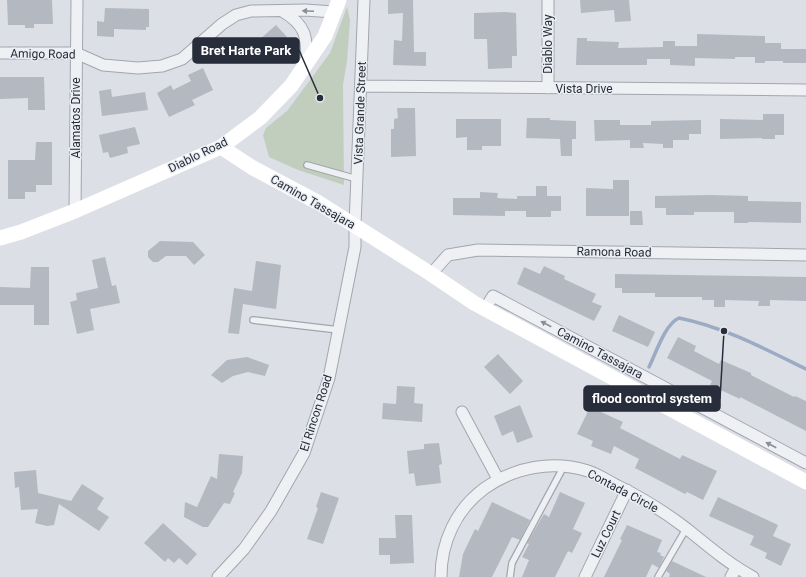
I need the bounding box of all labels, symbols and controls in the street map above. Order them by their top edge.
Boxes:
one-way arrow [302,7,314,14]
street label: Diablo Way [541,14,555,74]
callout: Bret Harte Park [193,38,299,63]
text: Bret Harte Park [201,43,292,58]
street label: Amigo Road [10,46,76,62]
street label: Vista Grande Street [351,61,369,165]
street label: Alamatos Drive [69,77,83,159]
street label: Vista Drive [555,82,613,96]
street label: Diablo Road [166,135,230,175]
street label: Camino Tassajara [268,172,358,232]
street label: Ramona Road [576,244,652,260]
one-way arrow [540,321,552,328]
street label: Camino Tassajara [554,324,646,382]
street label: El Rincon Road [297,373,335,453]
callout: flood control system [584,386,720,411]
text: flood control system [592,391,712,406]
one-way arrow [766,442,777,448]
street label: Contada Circle [585,466,661,516]
street label: Luz Court [588,508,624,560]

